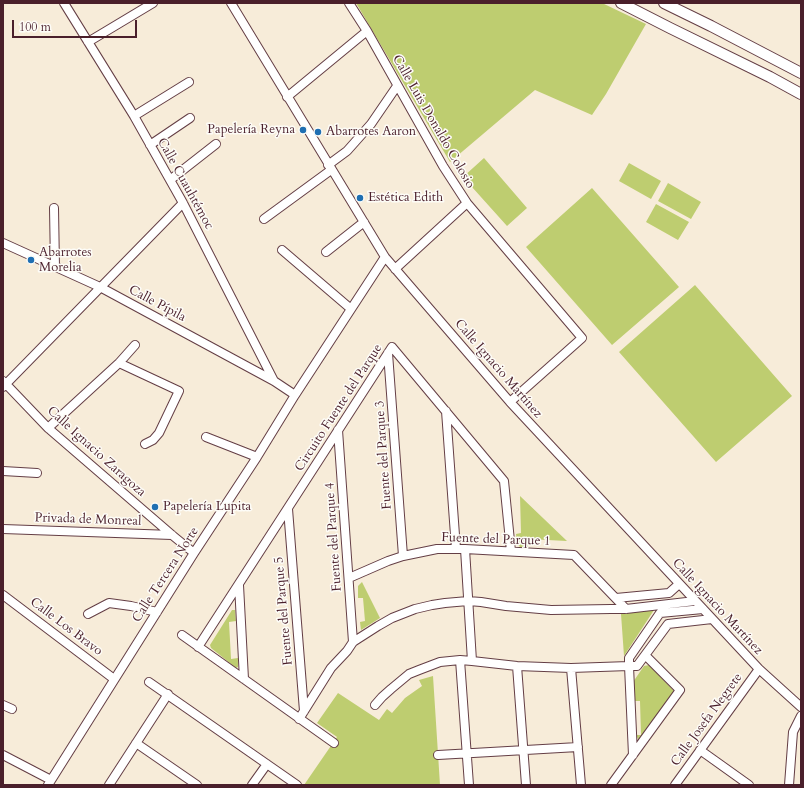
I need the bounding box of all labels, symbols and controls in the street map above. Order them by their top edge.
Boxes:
scale bar [14,12,139,38]
text: 100 m [19,19,51,35]
street label: Calle Luis Donaldo Colosio [388,52,478,192]
place label: Papelería Reyna [207,122,295,138]
place label: Abarrotes Aaron [326,124,416,140]
marker: Papelería Reyna [298,125,308,135]
marker: Abarrotes Aaron [313,127,323,137]
street label: Calle Cuauhtémoc [153,135,217,233]
place label: Estética Edith [368,190,443,206]
marker: Estética Edith [355,193,365,203]
place label: Abarrotes Morelia [39,245,92,276]
marker: Abarrotes Morelia [26,255,36,265]
street label: Calle Pípila [126,282,188,326]
street label: Calle Ignacio Martínez [451,316,545,422]
street label: Circuito Fuente del Parque [292,341,386,475]
street label: Fuente del Parque 3 [372,400,396,510]
street label: Calle Ignacio Zaragoza [43,404,149,500]
street label: Fuente del Parque 4 [322,482,346,592]
place label: Papelería Lupita [163,499,251,515]
marker: Papelería Lupita [150,502,160,512]
street label: Privada de Monreal [34,510,142,530]
street label: Calle Tercera Norte [129,525,203,625]
street label: Fuente del Parque 1 [441,530,551,550]
street label: Fuente del Parque 5 [271,556,297,666]
street label: Calle Ignacio Martínez [668,556,766,658]
street label: Calle Los Bravo [27,595,105,659]
street label: Calle Josefa Negrete [668,670,746,770]

